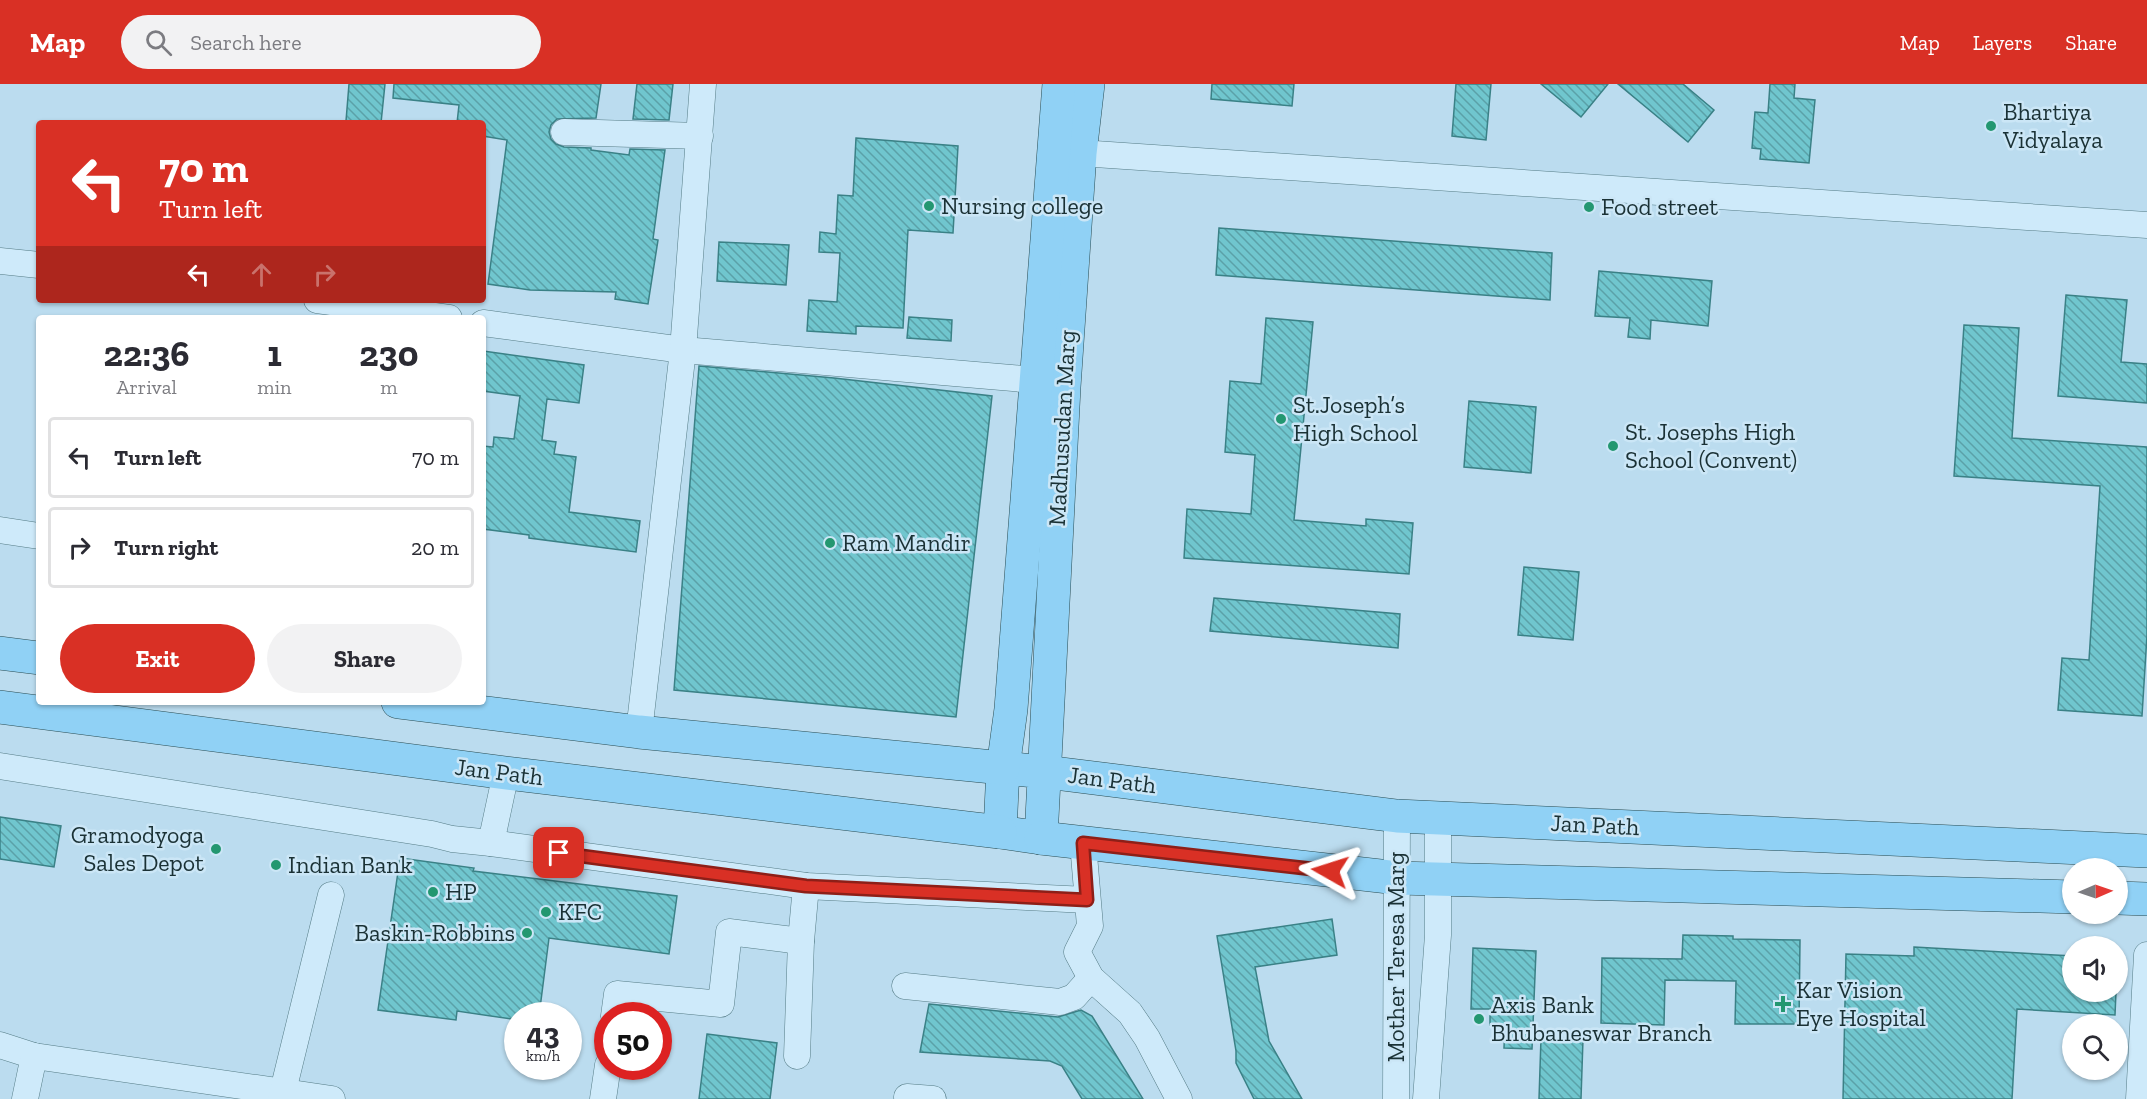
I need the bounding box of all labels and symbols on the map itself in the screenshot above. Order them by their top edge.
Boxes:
place label: Bhartiya Vidyalaya [2002,97,2103,154]
marker: Bhartiya Vidyalaya [1984,119,1998,133]
place label: Nursing college [941,191,1103,220]
place label: Food street [1601,192,1718,221]
marker: Nursing college [922,199,936,213]
marker: Food street [1582,200,1596,214]
street label: Madhusudan Marg [1042,329,1081,527]
place label: St.Joseph’s High School [1293,390,1418,447]
marker: St.Joseph’s High School [1274,412,1288,426]
place label: St. Josephs High School (Convent) [1625,417,1797,474]
marker: St. Josephs High School (Convent) [1606,439,1620,453]
place label: Ram Mandir [842,528,971,557]
marker: Ram Mandir [823,536,837,550]
street label: Jan Path [453,752,545,791]
street label: Jan Path [1066,760,1158,799]
street label: Jan Path [1550,808,1641,841]
place label: Gramodyoga Sales Depot [71,820,204,877]
pin [533,827,584,878]
position arrow [1298,839,1362,903]
marker: Gramodyoga Sales Depot [209,842,223,856]
place label: Indian Bank [288,850,413,879]
street label: Mother Teresa Marg [1381,852,1410,1062]
marker: Indian Bank [269,858,283,872]
north arrow [2062,858,2128,924]
place label: HP [445,877,477,906]
marker: HP [426,885,440,899]
place label: KFC [558,897,602,926]
marker: KFC [539,905,553,919]
place label: Baskin-Robbins [355,918,515,947]
marker: Baskin-Robbins [520,926,534,940]
place label: Kar Vision Eye Hospital [1796,975,1926,1032]
place label: Axis Bank Bhubaneswar Branch [1491,990,1712,1047]
marker: Kar Vision Eye Hospital [1774,995,1792,1013]
speed limit sign: 50 [594,1002,672,1080]
marker: Axis Bank Bhubaneswar Branch [1472,1012,1486,1026]

